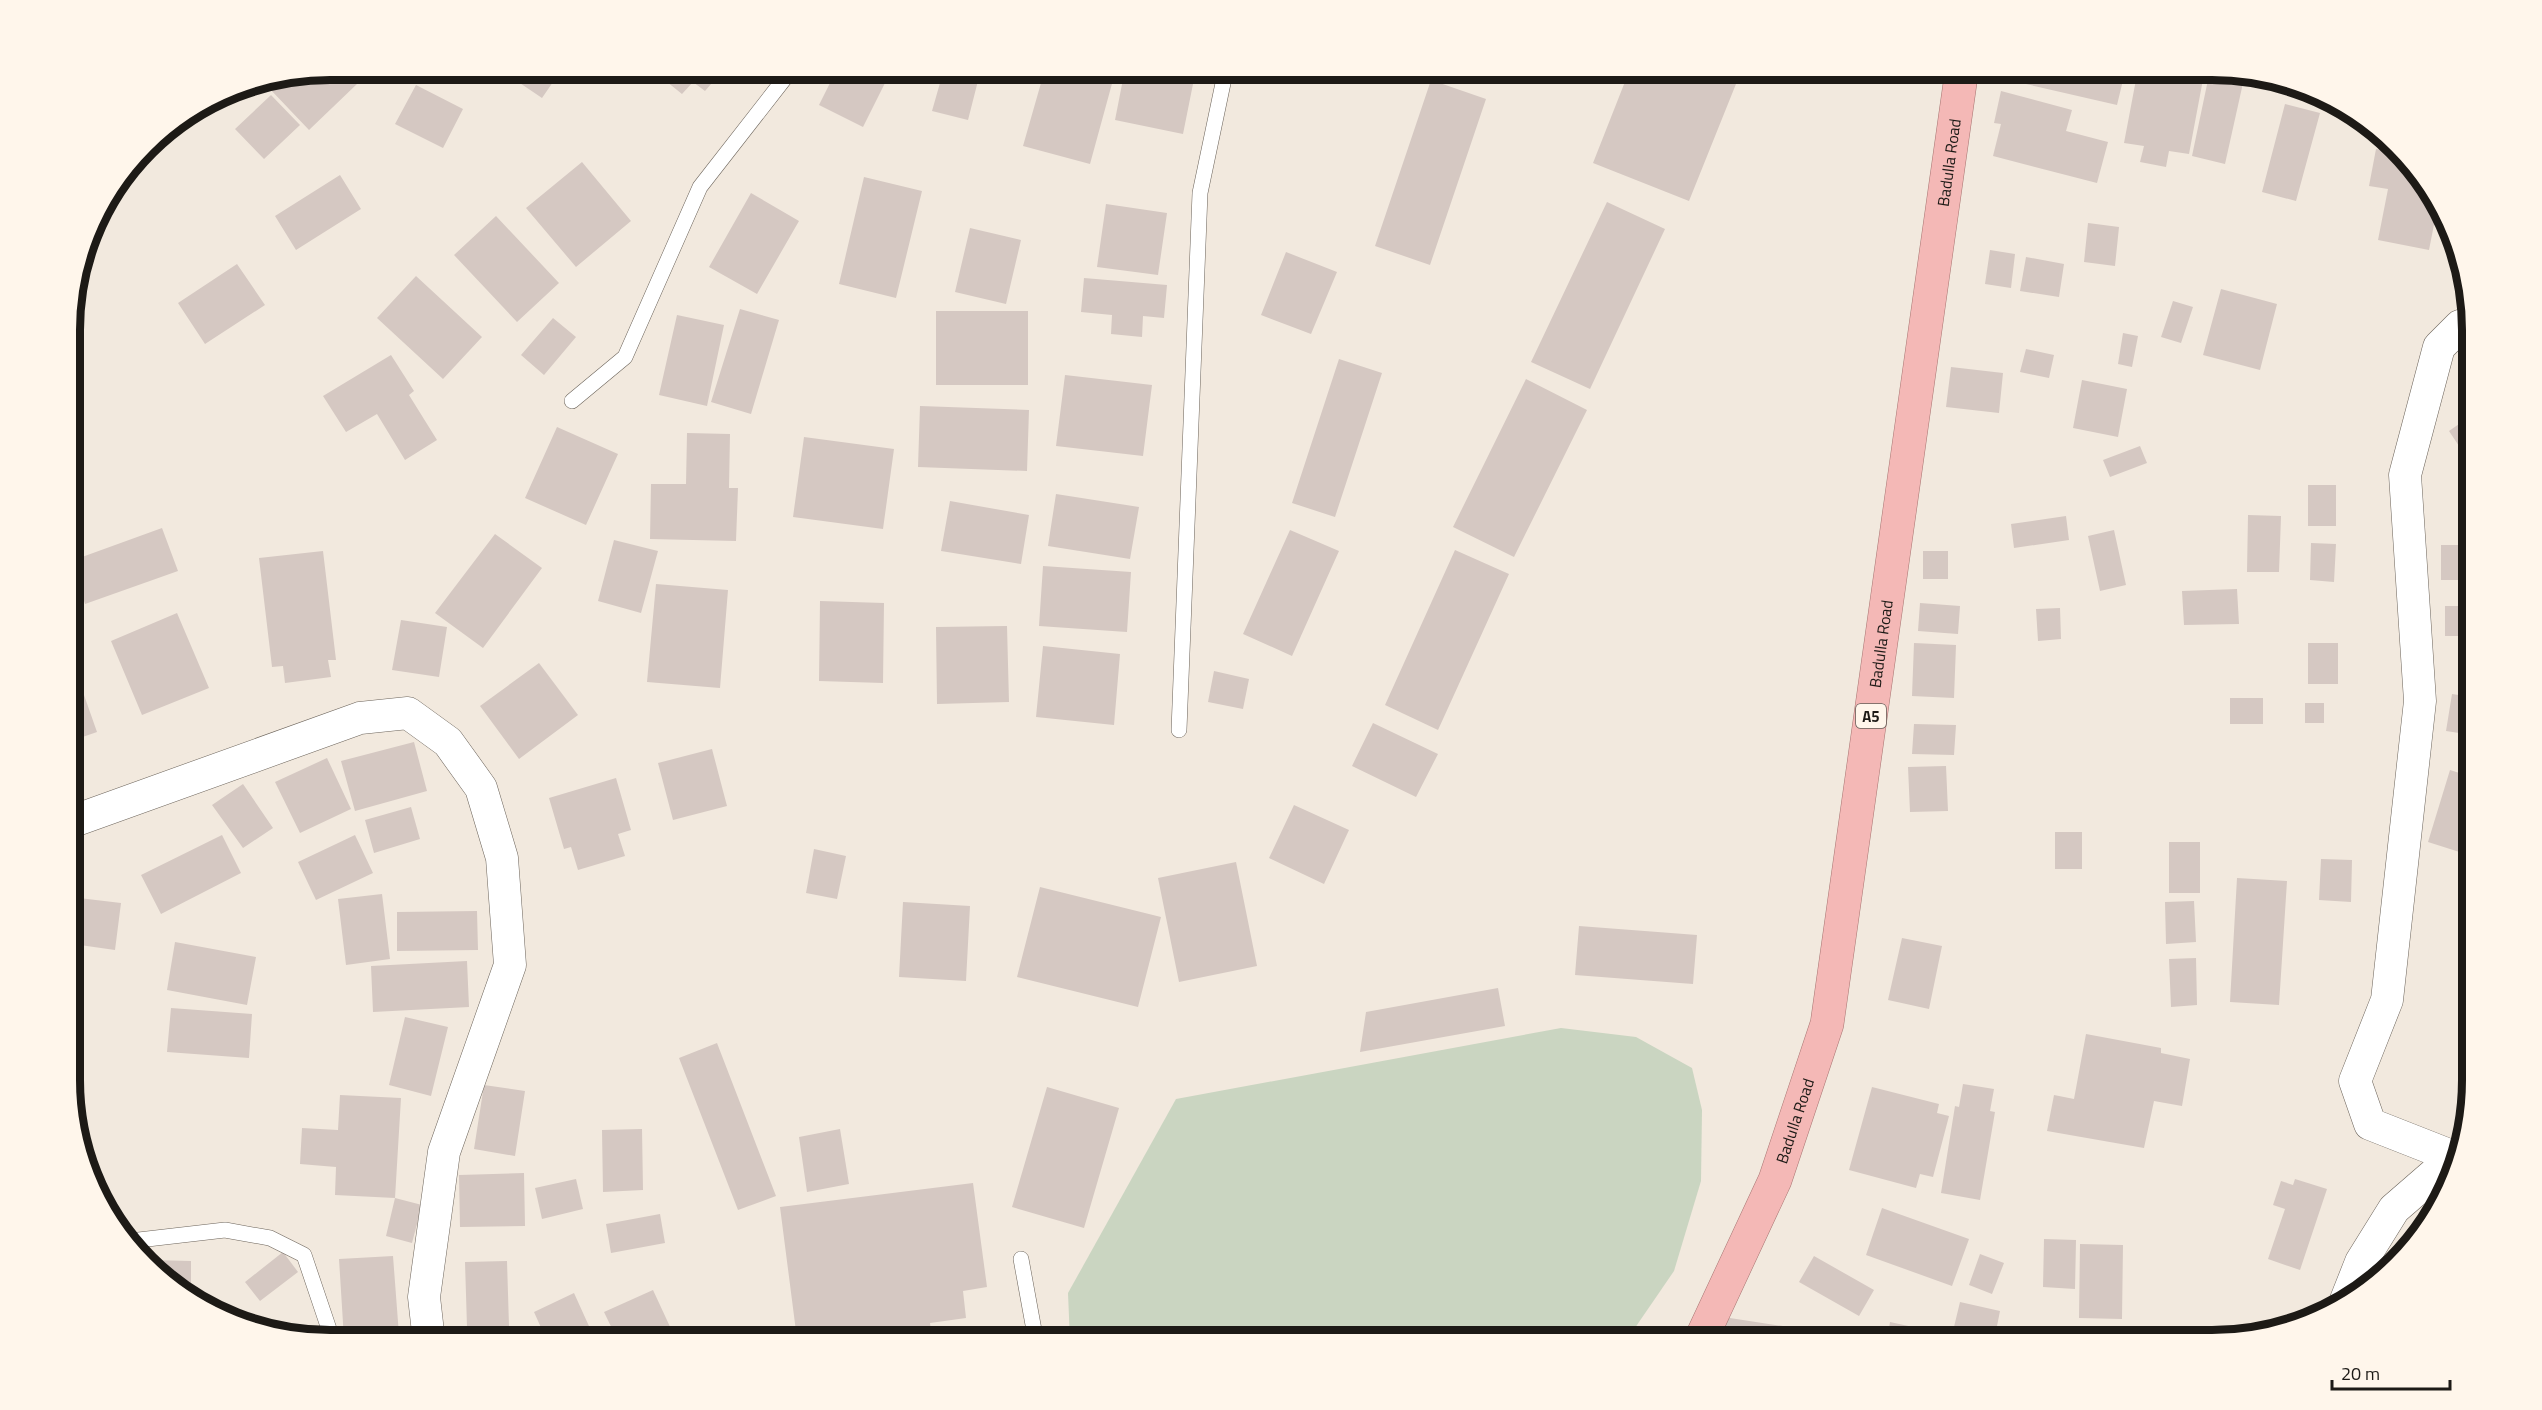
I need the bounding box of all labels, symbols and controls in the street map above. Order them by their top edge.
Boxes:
street label: Badulla Road [1931,117,1967,208]
street label: Badulla Road [1863,598,1899,689]
road number: A5 [1856,704,1886,728]
street label: Badulla Road [1769,1075,1820,1167]
scale bar [2332,1353,2450,1391]
text: 20 m [2341,1360,2380,1387]

